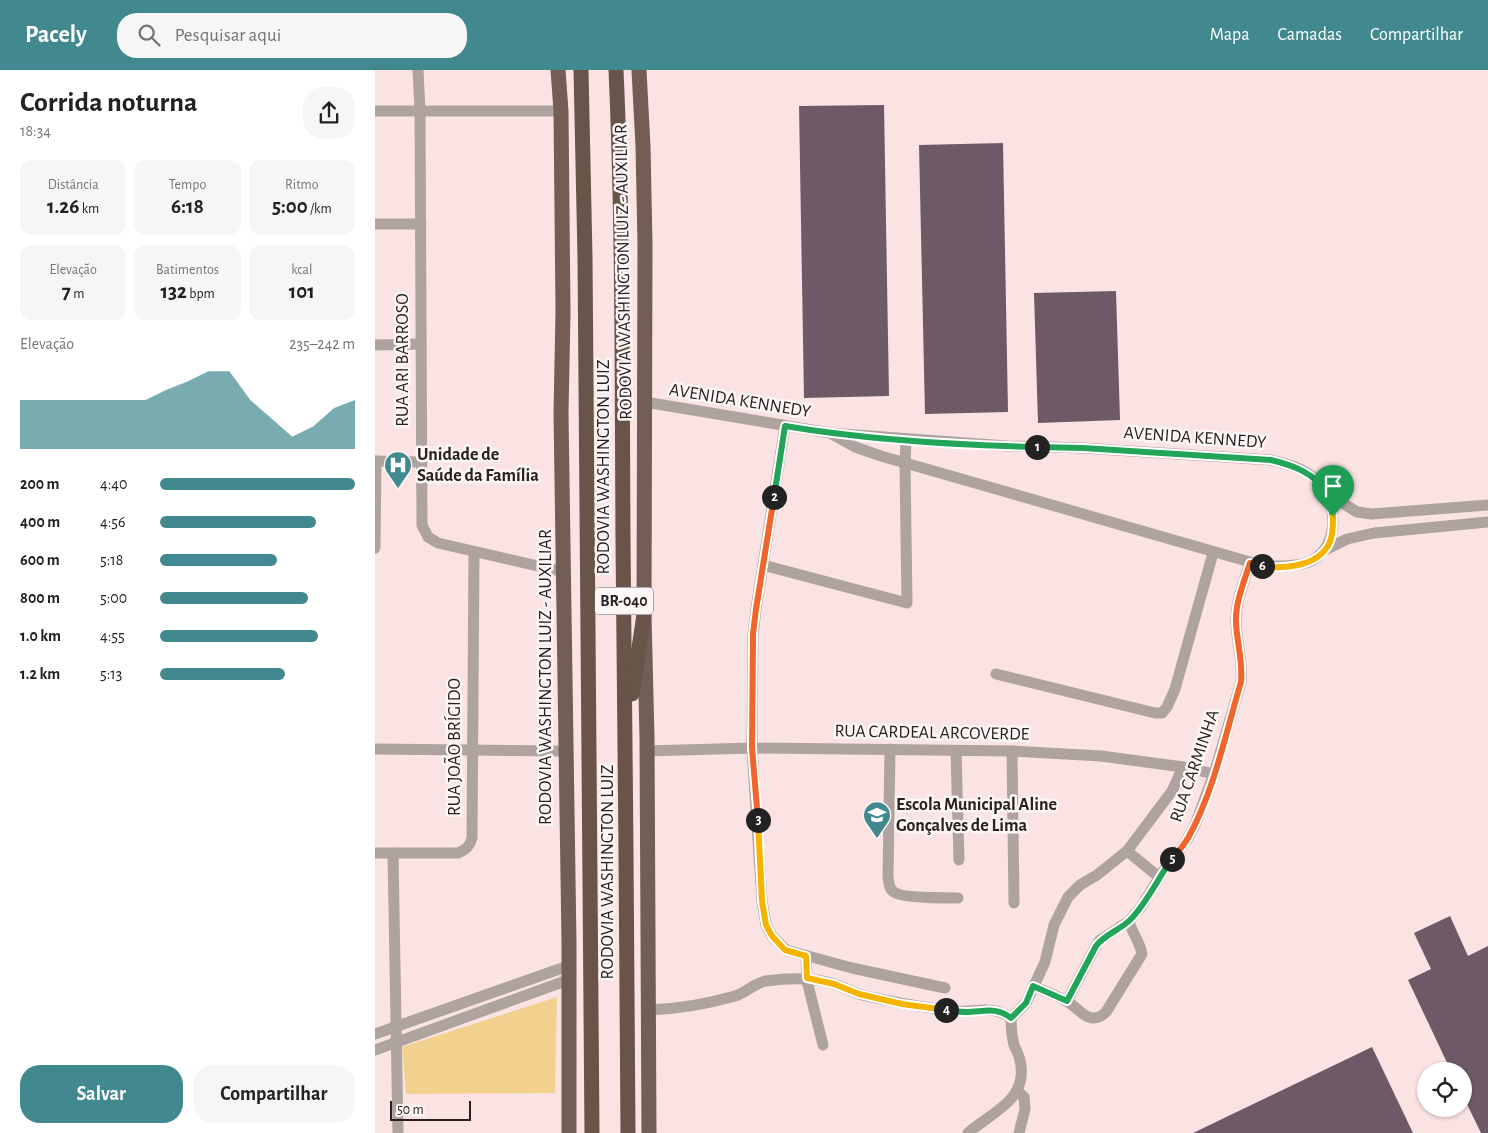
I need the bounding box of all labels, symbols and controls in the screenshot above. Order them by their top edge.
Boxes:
search box [117,13,467,58]
icon: search [135,21,163,49]
text: Pacely [25,23,87,47]
text: Pesquisar aqui [175,26,281,45]
text: Mapa [1210,26,1249,44]
text: Camadas [1277,26,1342,44]
text: Compartilhar [1370,26,1463,44]
button: share [303,87,355,139]
text: Corrida noturna [20,89,198,117]
text: 18:34 [20,123,51,139]
street label: RODOVIA WASHINGTON LUIZ - AUXILIAR [612,124,636,420]
text: Distância [48,178,99,192]
text: Tempo [169,178,206,192]
text: Ritmo [285,178,319,192]
text: 1.26 [47,196,79,217]
text: 6:18 [171,196,204,217]
text: 5:00 [272,196,308,217]
text: km [79,202,99,216]
text: /km [308,202,332,216]
text: Elevação [49,263,97,277]
text: Batimentos [156,263,219,277]
text: kcal [291,263,313,277]
text: 7 [62,281,71,302]
text: 132 [160,281,187,302]
text: 101 [289,281,315,302]
text: m [71,287,84,301]
text: bpm [187,287,215,301]
street label: RUA ARI BARROSO [394,293,412,427]
text: Elevação [20,336,74,352]
text: 235–242 m [289,336,355,352]
street label: RODOVIA WASHINGTON LUIZ [595,360,613,574]
street label: AVENIDA KENNEDY [668,381,813,421]
street label: AVENIDA KENNEDY [1123,424,1267,452]
pin: 1 [1025,434,1049,460]
text: 1 [1035,440,1040,454]
place label: Unidade de Saúde da Família [417,446,539,485]
hospital icon: Unidade de Saúde da Família [383,450,413,489]
pin [1312,465,1354,516]
icon: arrive [1319,472,1347,500]
text: 200 m [20,476,60,492]
text: 4:40 [100,476,128,492]
pin: 2 [761,484,787,510]
text: 2 [771,490,778,504]
text: 400 m [20,514,60,530]
text: 4:56 [100,514,126,530]
street label: RODOVIA WASHINGTON LUIZ - AUXILIAR [537,529,555,825]
text: 600 m [20,552,60,568]
text: 5:18 [100,552,123,568]
pin: 6 [1249,554,1275,578]
text: 6 [1259,559,1266,573]
road number: BR-040 [595,588,653,614]
text: 800 m [20,590,60,606]
text: 5:00 [100,590,127,606]
text: 1.0 km [20,628,61,644]
text: 4:55 [100,628,125,644]
text: 1.2 km [20,666,60,682]
text: 5:13 [100,666,122,682]
street label: RUA JOÃO BRÍGIDO [443,678,464,816]
street label: RUA CARMINHA [1167,707,1223,825]
street label: RUA CARDEAL ARCOVERDE [834,722,1030,744]
street label: RODOVIA WASHINGTON LUIZ [599,765,617,979]
place label: Escola Municipal Aline Gonçalves de Lima [896,796,1057,835]
school or university icon: Escola Municipal Aline Gonçalves de Lima [862,800,892,839]
pin: 3 [745,808,771,832]
text: 3 [755,813,762,827]
pin: 5 [1159,846,1185,872]
text: 5 [1169,852,1176,866]
pin: 4 [933,998,959,1022]
text: 4 [943,1003,950,1017]
map controls [1417,1062,1472,1117]
button: locate [1417,1062,1472,1117]
button: Salvar [20,1065,183,1123]
button: Compartilhar [193,1065,355,1123]
scale bar [390,1098,471,1121]
text: 50 m [397,1103,424,1117]

